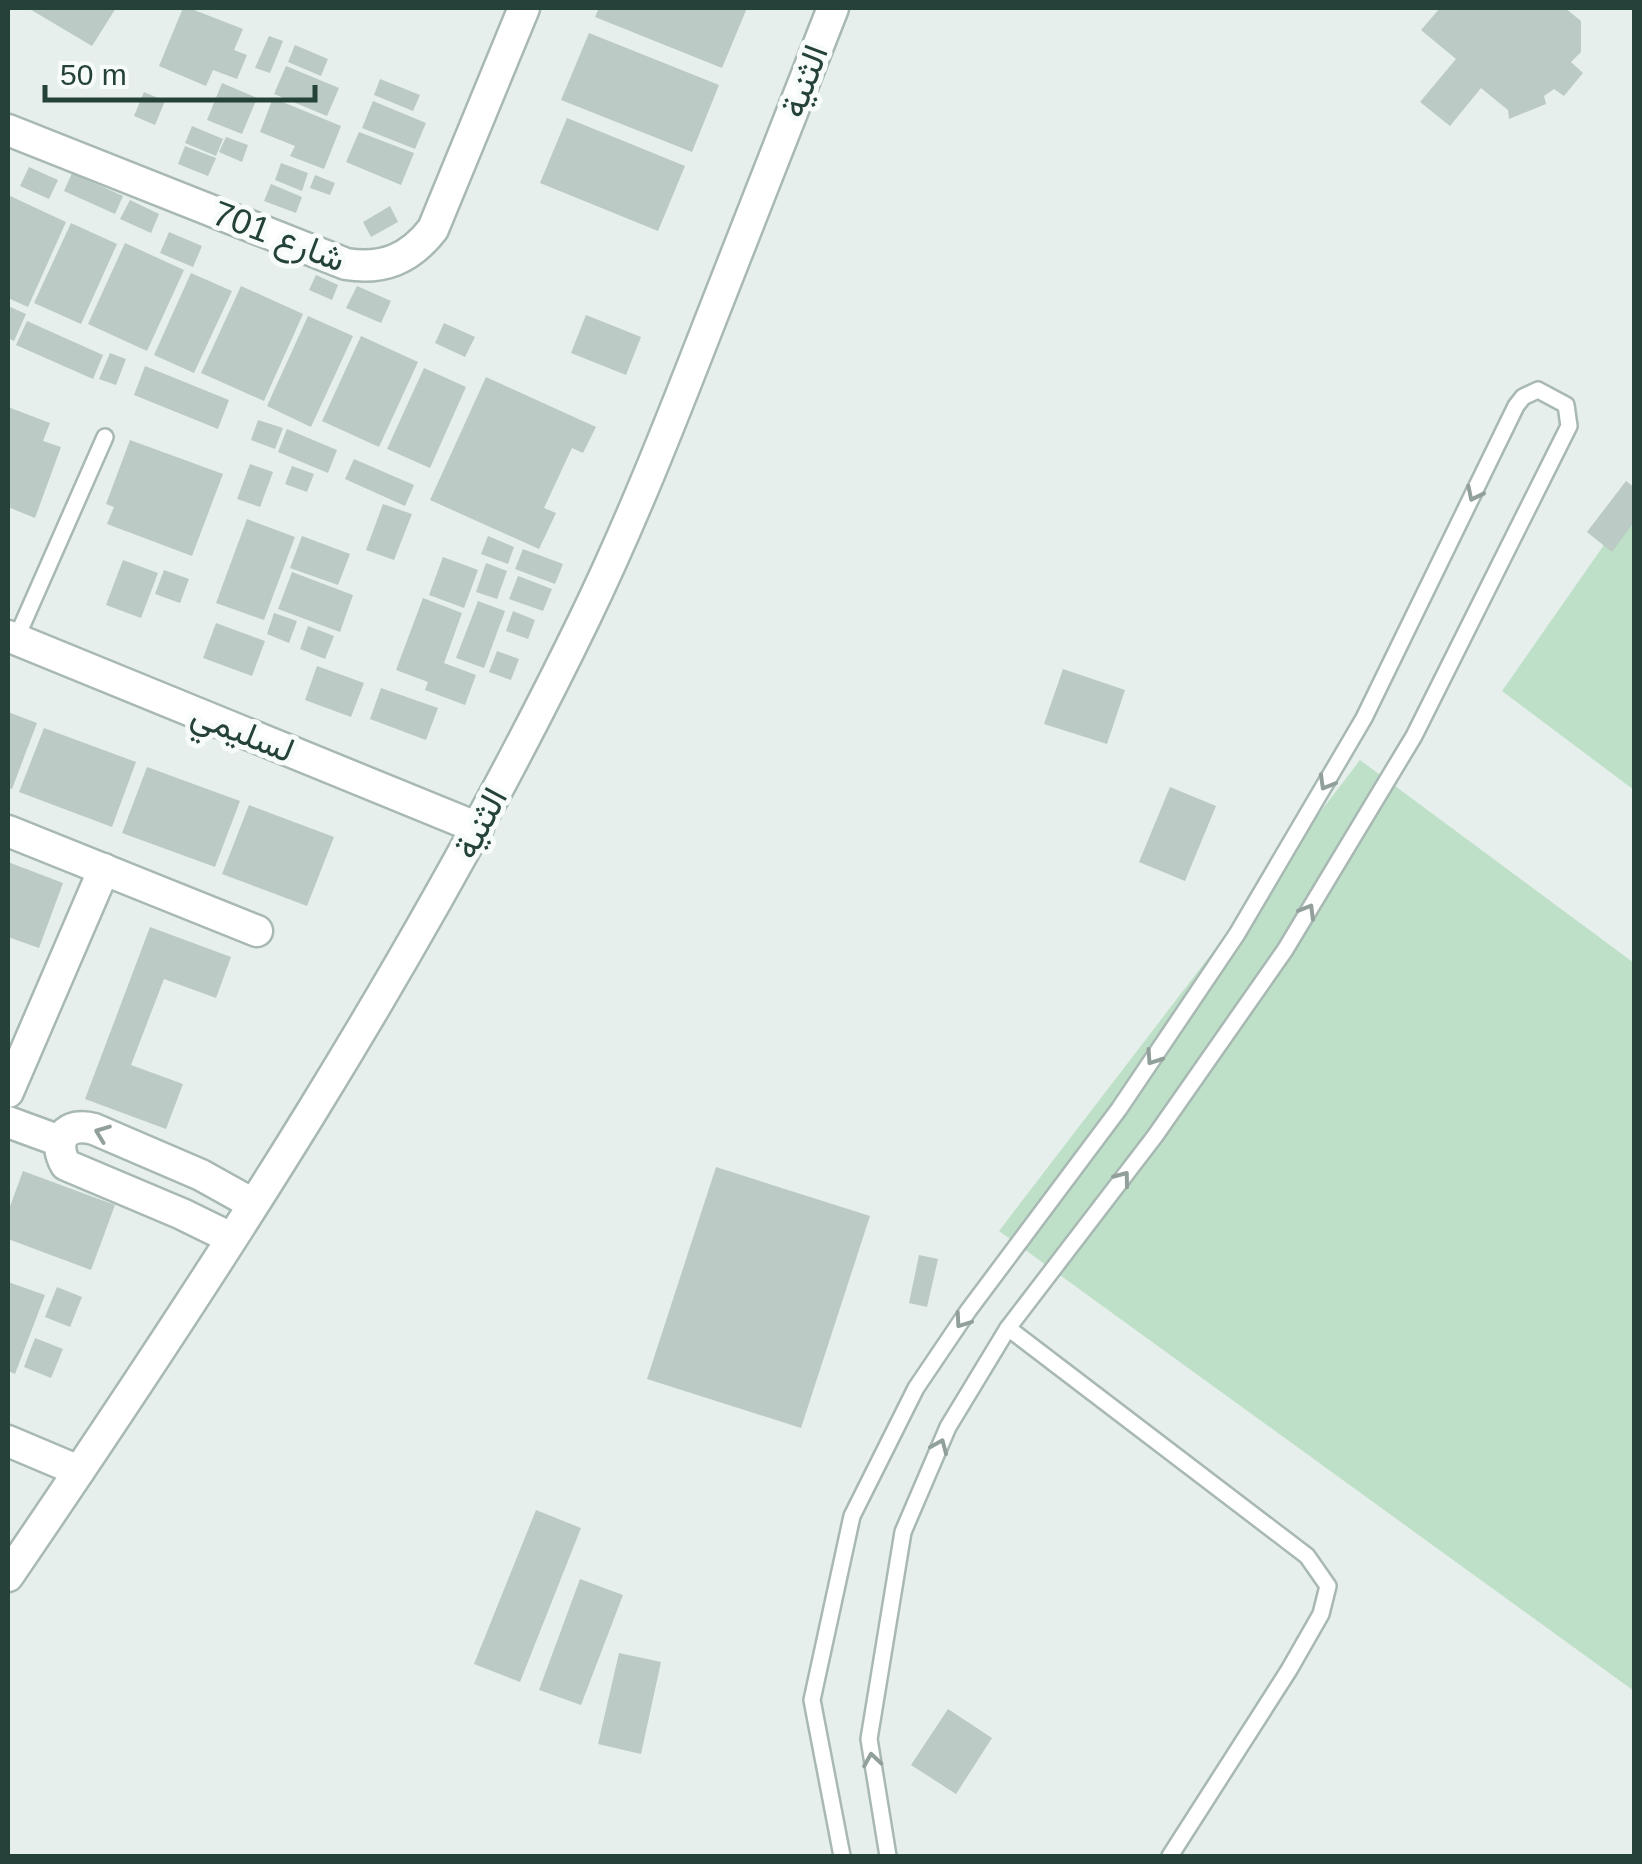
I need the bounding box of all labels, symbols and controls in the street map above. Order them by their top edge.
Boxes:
street label: الثنية [772,39,836,123]
scale bar [45,40,315,102]
text: 50 m [60,58,127,91]
street label: شارع 701 [206,193,351,283]
one-way arrow [1466,484,1486,502]
street label: لسليمي [183,693,300,779]
one-way arrow [1319,772,1338,790]
street label: الثنية [445,781,515,865]
one-way arrow [1296,904,1315,922]
one-way arrow [1147,1047,1165,1066]
one-way arrow [94,1124,112,1144]
one-way arrow [1111,1171,1128,1189]
one-way arrow [956,1310,974,1329]
one-way arrow [928,1438,948,1455]
one-way arrow [862,1752,883,1768]

